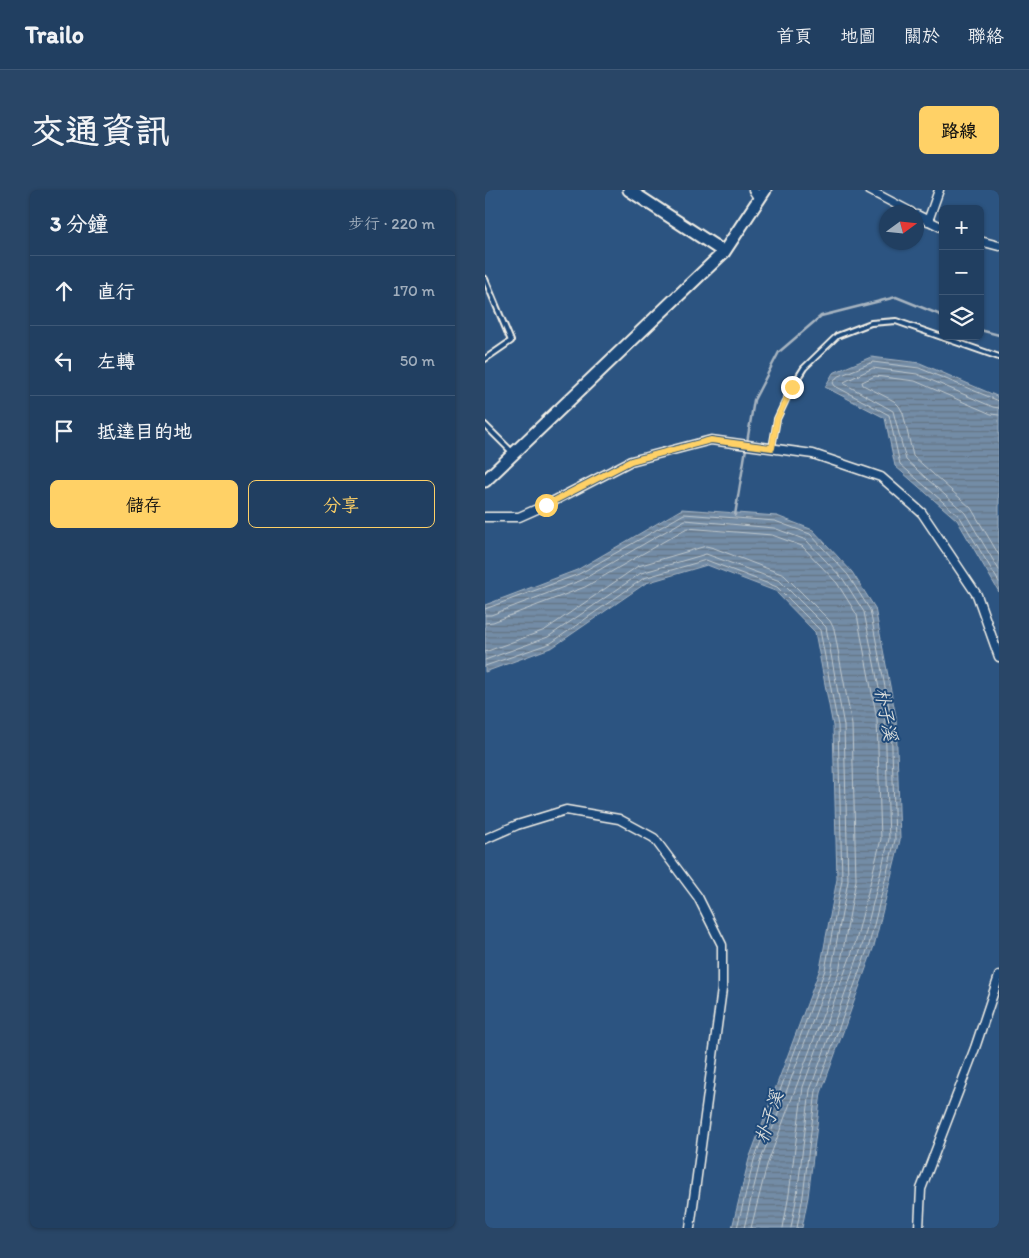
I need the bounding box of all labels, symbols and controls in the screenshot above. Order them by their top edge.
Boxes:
text: Trailo [25,20,84,49]
text: 首頁 [776,25,812,47]
text: 地圖 [840,25,876,47]
text: 關於 [904,25,940,47]
text: 聯絡 [968,25,1004,47]
button: 路線 [919,106,999,154]
text: 交通資訊 [30,110,170,152]
north arrow [879,205,924,250]
map controls [939,205,984,340]
button: + [939,205,984,250]
text: 3 分鐘 [50,211,108,236]
text: 步行 · 220 m [348,214,435,233]
button: − [939,250,984,295]
icon: ahead [50,277,78,305]
text: 直行 [97,280,135,303]
text: 170 m [393,281,435,300]
button: layers [939,295,984,340]
icon: left [50,347,78,375]
text: 左轉 [97,350,135,373]
text: 50 m [400,351,435,370]
route end [781,376,804,399]
icon: arrive [50,417,78,445]
text: 抵達目的地 [97,420,192,443]
button: 儲存 [50,480,238,528]
button: 分享 [248,480,435,528]
route start [535,494,558,517]
water label: 朴子溪 [870,685,902,744]
water label: 朴子溪 [750,1087,788,1146]

